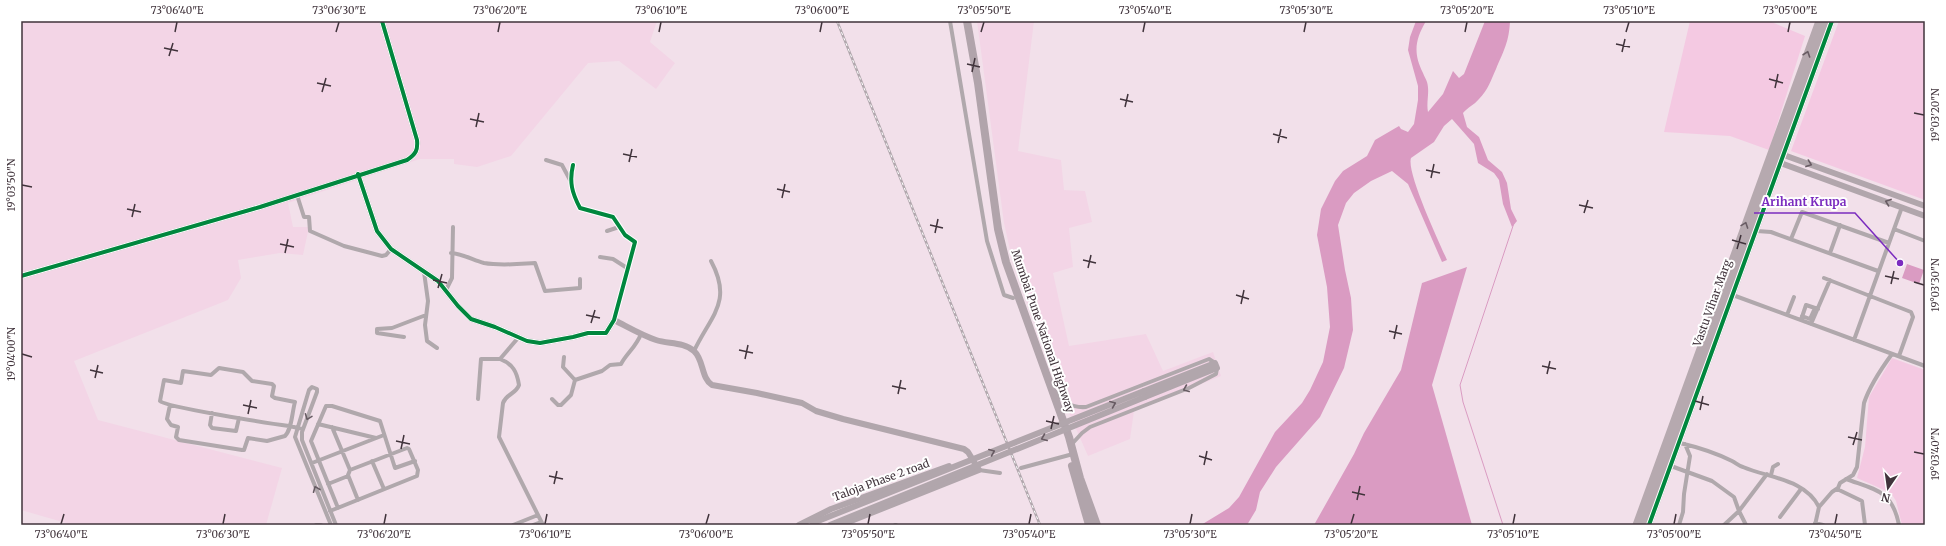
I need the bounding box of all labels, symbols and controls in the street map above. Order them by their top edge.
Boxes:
text: 73°06'40"E [151,4,204,17]
text: 73°06'30"E [312,4,366,17]
text: 73°06'20"E [473,4,527,17]
text: 73°06'10"E [635,4,688,17]
text: 73°06'00"E [795,4,850,17]
text: 73°05'50"E [957,4,1011,17]
text: 73°05'40"E [1119,4,1172,17]
text: 73°05'30"E [1279,4,1333,17]
text: 73°05'20"E [1440,4,1494,17]
text: 73°05'10"E [1603,4,1655,17]
text: 73°05'00"E [1763,4,1818,17]
one-way arrow [1802,51,1811,58]
text: 19°03'20"N [1929,88,1942,142]
text: 19°03'50"N [5,158,18,212]
one-way arrow [1805,160,1812,168]
callout: Arihant Krupa [1754,189,1855,213]
text: Arihant Krupa [1760,194,1847,209]
one-way arrow [1885,199,1892,207]
one-way arrow [1740,222,1749,229]
street label: Mumbai Pune National Highway [1008,248,1078,415]
street label: Vastu Vihar Marg [1689,257,1734,349]
text: 19°03'30"N [1929,258,1942,312]
text: 19°04'00"N [5,327,18,381]
one-way arrow [1183,384,1190,392]
one-way arrow [1110,400,1117,408]
one-way arrow [305,414,313,421]
text: 19°03'40"N [1929,427,1942,480]
one-way arrow [1041,434,1048,442]
one-way arrow [989,448,996,456]
street label: Taloja Phase 2 road [831,456,932,504]
north arrow [1868,468,1908,508]
one-way arrow [313,485,321,493]
text: N [1880,490,1892,506]
text: 73°06'40"E [35,528,88,541]
text: 73°06'30"E [196,528,250,541]
text: 73°06'20"E [357,528,411,541]
text: 73°06'10"E [519,528,572,541]
text: 73°06'00"E [679,528,734,541]
text: 73°05'50"E [841,528,895,541]
text: 73°05'40"E [1003,528,1056,541]
text: 73°05'30"E [1163,528,1217,541]
text: 73°05'20"E [1324,528,1378,541]
text: 73°05'10"E [1487,528,1539,541]
text: 73°05'00"E [1647,528,1702,541]
text: 73°04'50"E [1809,528,1862,541]

